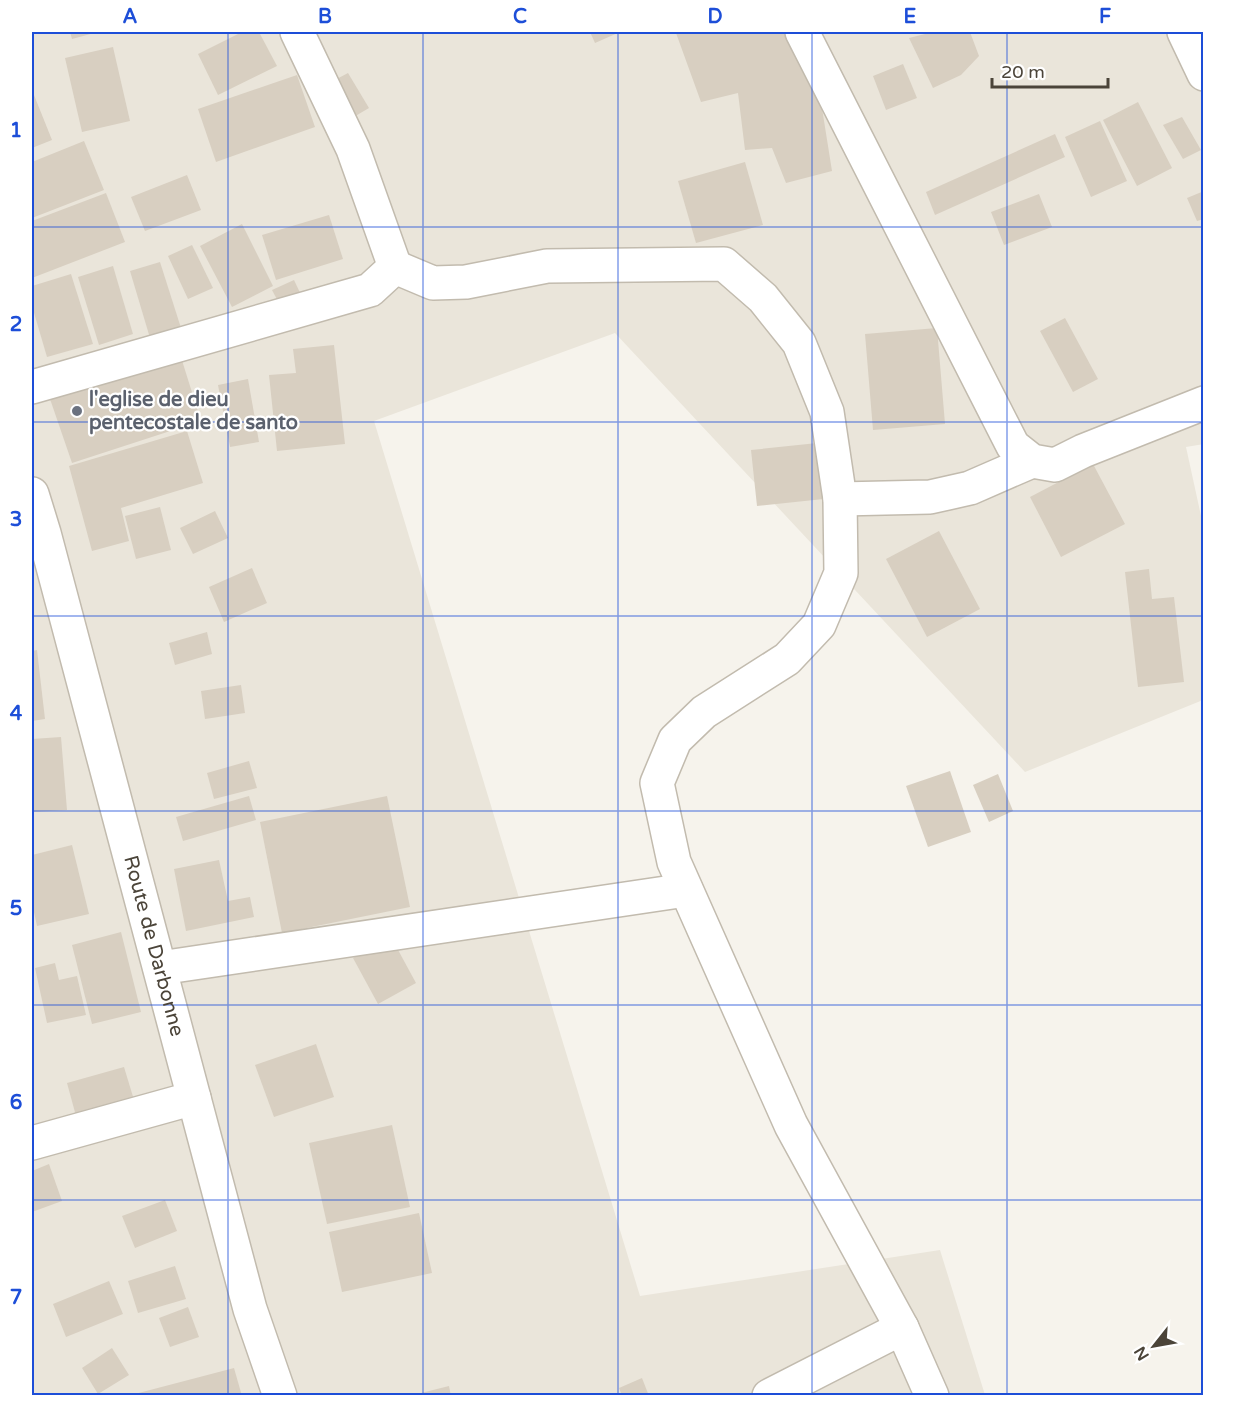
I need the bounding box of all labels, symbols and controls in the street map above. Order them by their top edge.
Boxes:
text: A [123,5,138,29]
text: B [318,5,332,29]
text: C [513,5,527,29]
text: D [707,5,723,29]
text: E [904,5,917,29]
text: F [1099,5,1111,29]
scale bar [992,51,1108,89]
text: 20 m [1001,61,1045,83]
text: 1 [10,119,22,143]
text: 2 [10,313,22,337]
place label: l'eglise de dieu pentecostale de santo [89,388,298,435]
marker: l'eglise de dieu pentecostale de santo [70,404,84,418]
text: 3 [10,508,22,532]
text: 4 [10,702,23,726]
street label: Route de Darbonne [118,853,189,1039]
text: 5 [10,897,22,921]
text: 6 [10,1091,22,1115]
text: 7 [10,1286,22,1310]
north arrow [1124,1316,1184,1376]
text: N [1130,1343,1154,1364]

